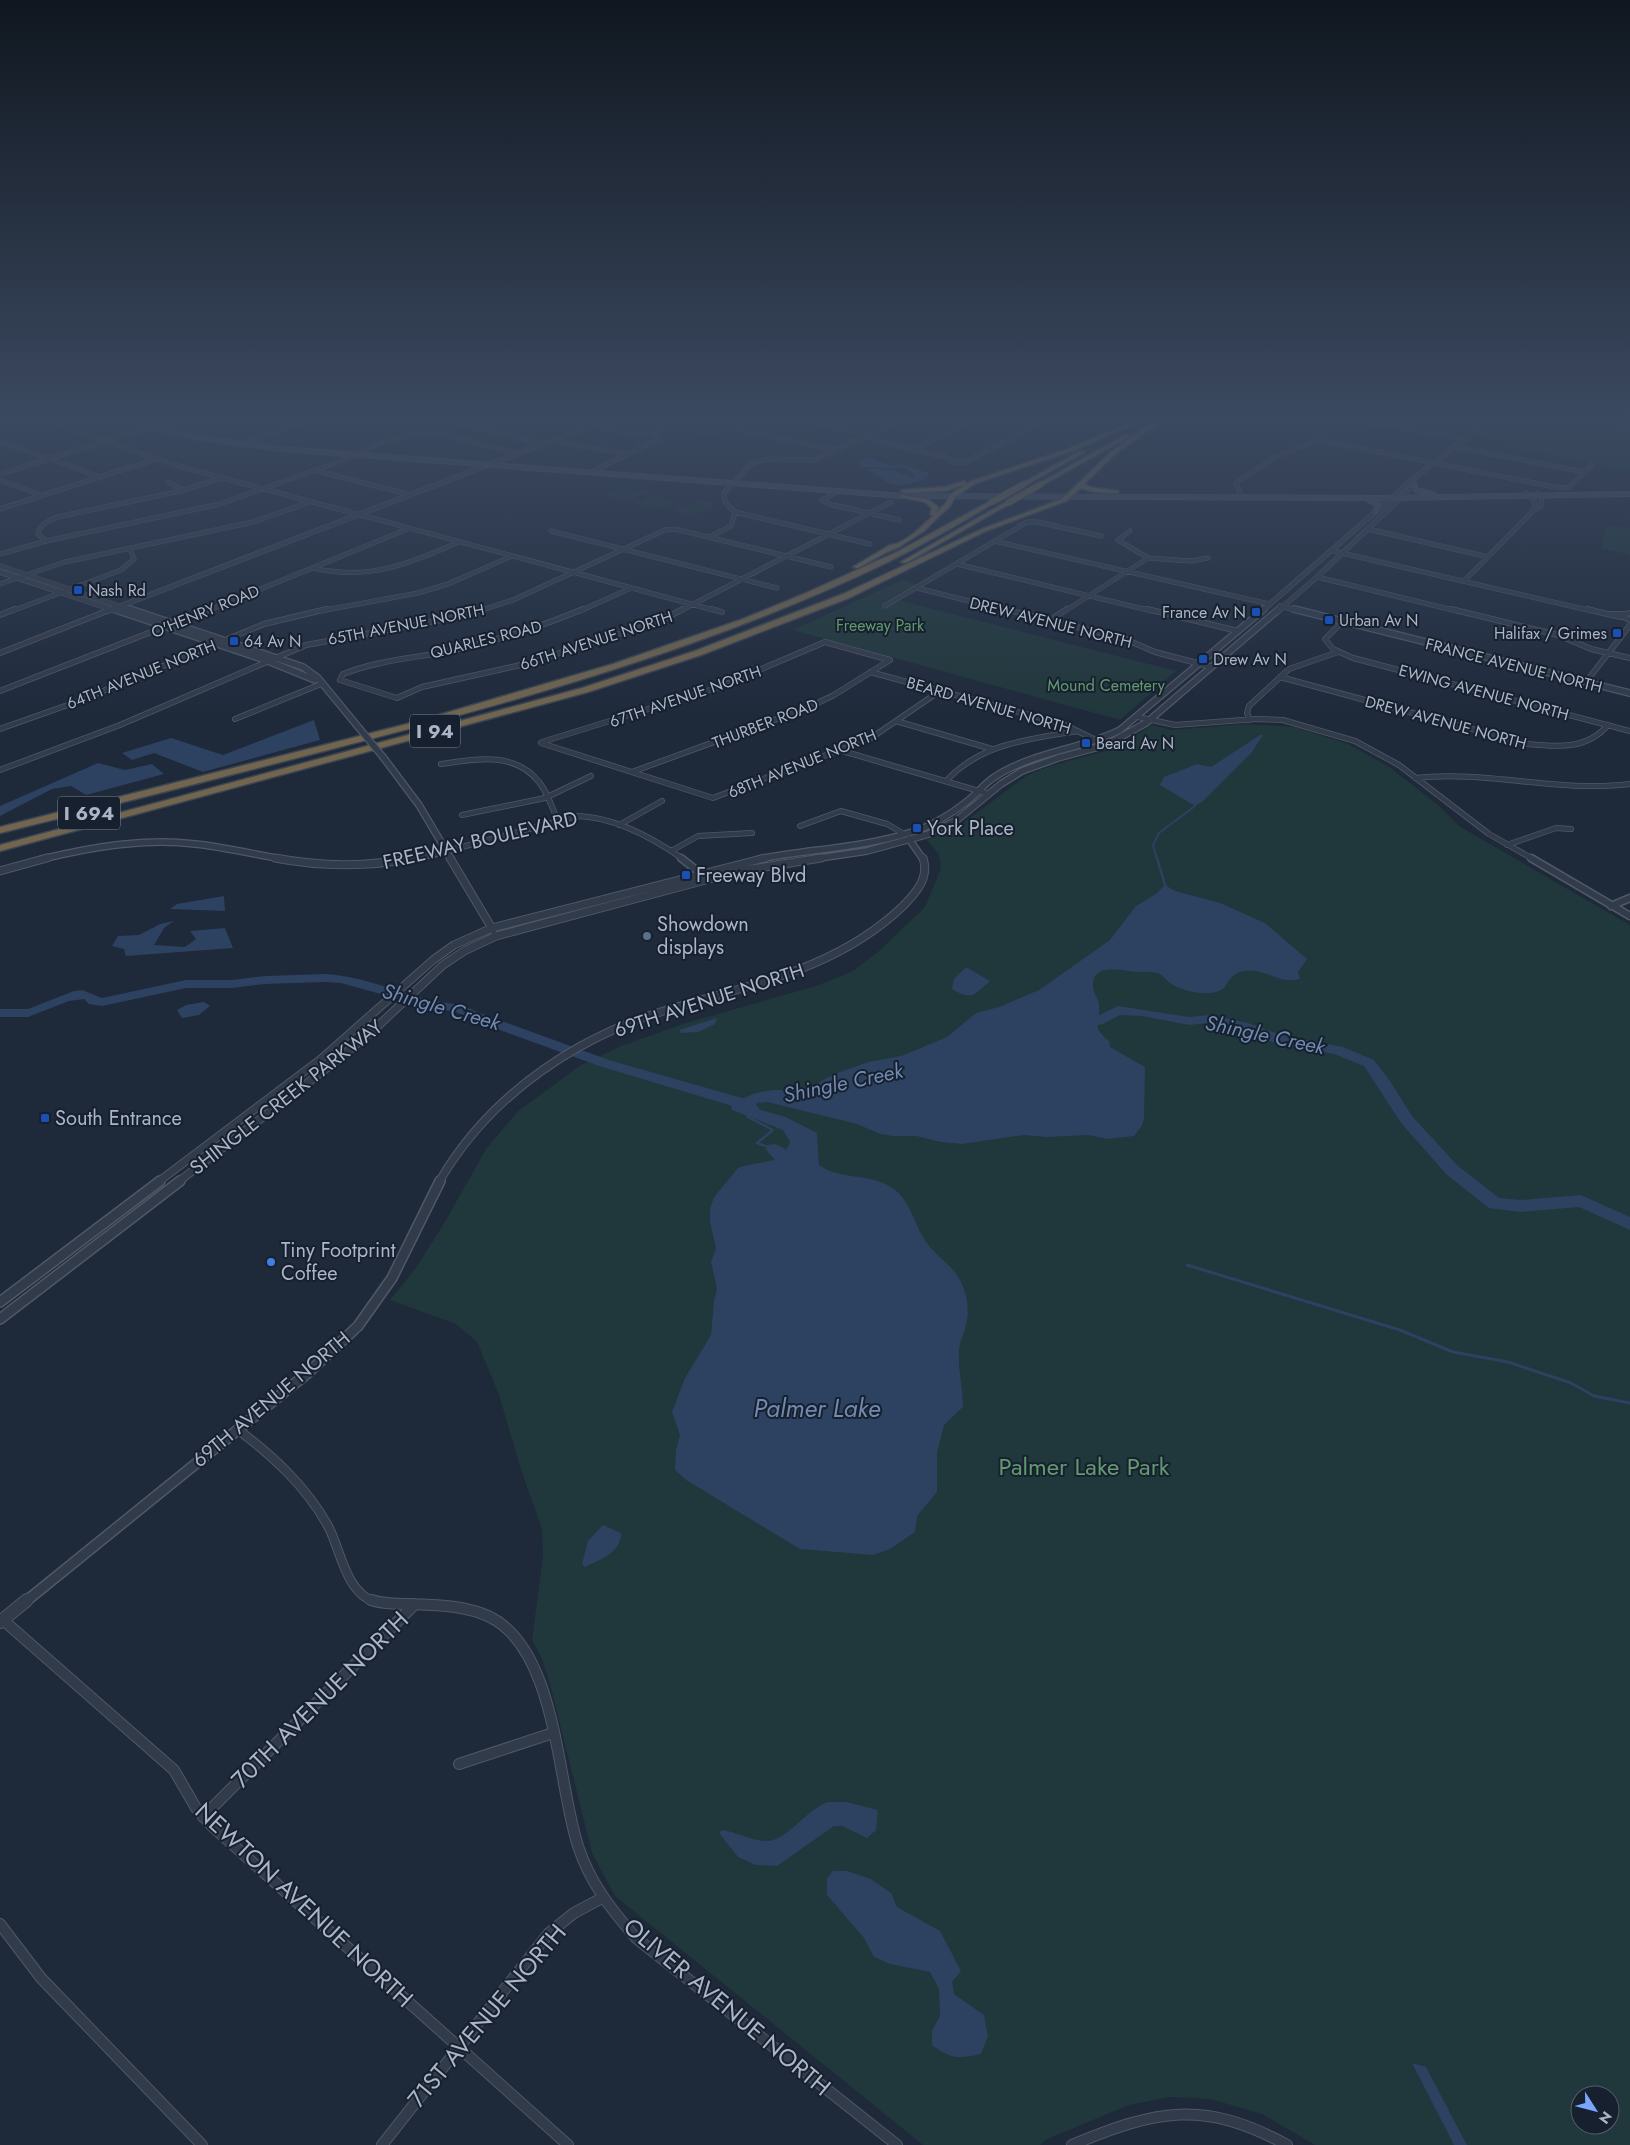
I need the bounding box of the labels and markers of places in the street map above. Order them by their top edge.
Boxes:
place label: Nash Rd [88,579,146,602]
marker: Nash Rd [72,584,84,596]
place label: France Av N [1162,601,1246,624]
marker: France Av N [1250,606,1262,618]
place label: Urban Av N [1339,609,1419,632]
marker: Urban Av N [1323,614,1335,626]
place label: Halifax / Grimes [1494,622,1607,645]
marker: Halifax / Grimes [1611,627,1623,639]
place label: 64 Av N [244,630,301,653]
marker: 64 Av N [228,635,240,647]
place label: Drew Av N [1213,648,1287,671]
marker: Drew Av N [1197,653,1209,665]
place label: Beard Av N [1096,732,1174,755]
marker: Beard Av N [1080,737,1092,749]
place label: York Place [927,814,1014,843]
marker: York Place [911,822,923,834]
place label: Freeway Blvd [696,861,806,890]
marker: Freeway Blvd [680,869,692,881]
place label: Showdown displays [657,910,749,962]
marker: Showdown displays [641,930,653,942]
place label: South Entrance [55,1104,182,1133]
marker: South Entrance [39,1112,51,1124]
place label: Tiny Footprint Coffee [281,1236,396,1288]
marker: Tiny Footprint Coffee [265,1256,277,1268]

